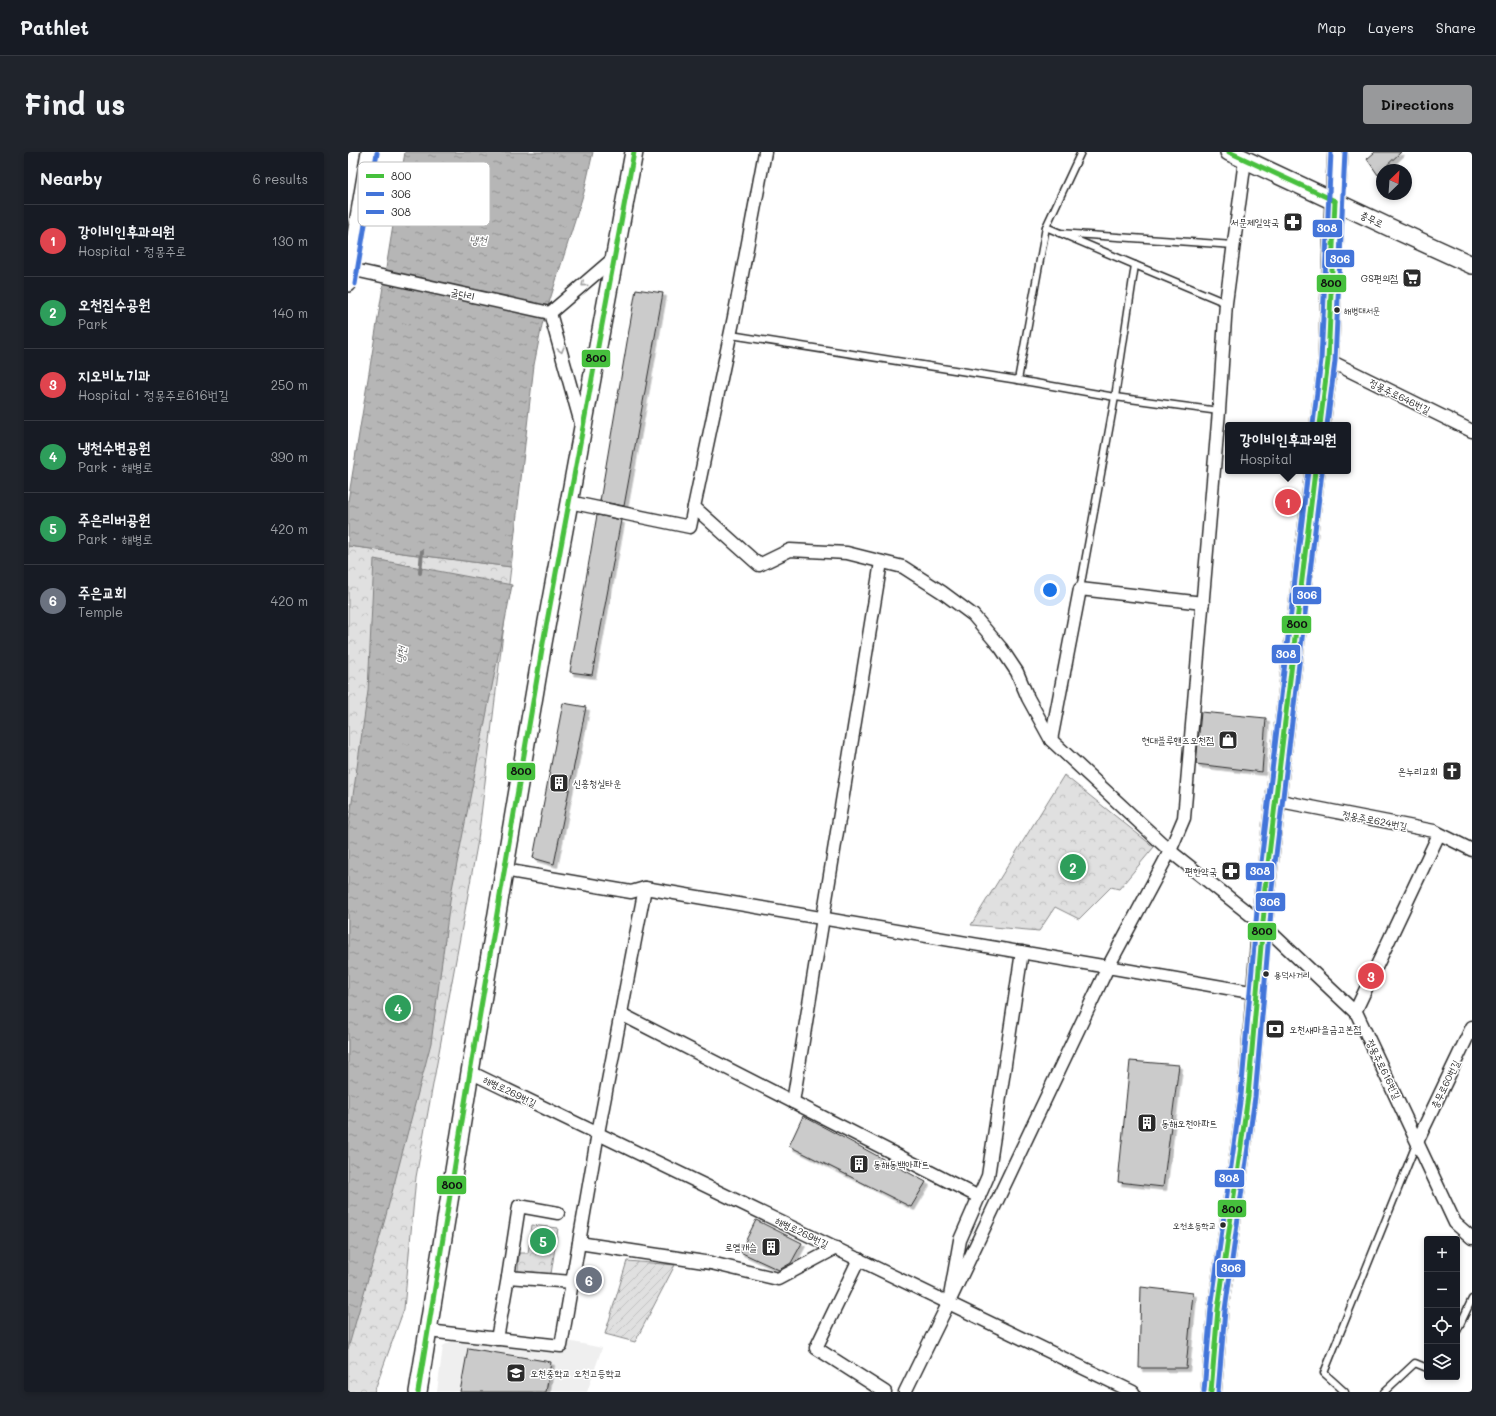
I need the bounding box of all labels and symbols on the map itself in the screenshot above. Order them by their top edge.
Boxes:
legend [358,162,490,226]
north arrow [1376,164,1412,200]
text: 800 [391,168,411,183]
text: 306 [391,186,411,201]
text: 308 [391,204,411,219]
street label: 충무로 [1358,207,1386,231]
pharmacy icon: 서문제일약국 [1282,211,1304,233]
place label: 서문제일약국 [1231,215,1279,229]
line badge: 308 [1312,219,1343,238]
text: 308 [1317,220,1337,235]
water label: 냉천 [469,232,488,247]
line badge: 306 [1325,249,1355,268]
text: 306 [1330,251,1351,266]
supermarket icon: GS편의점 [1401,267,1423,289]
place label: GS편의점 [1361,271,1398,285]
line badge: 800 [1316,274,1347,293]
text: 800 [1321,275,1341,290]
one-way arrow [582,279,589,286]
street label: 굴다리 [450,285,476,303]
marker: 해병대서문 [1332,305,1342,315]
place label: 해병대서문 [1344,305,1380,316]
one-way arrow [556,347,564,354]
line badge: 800 [581,349,611,368]
text: 800 [586,350,606,365]
street label: 정몽주로646번길 [1367,375,1433,417]
pin: 1 [1275,487,1301,517]
your location [1040,580,1060,600]
line badge: 306 [1292,586,1322,605]
text: 306 [1297,587,1318,602]
line badge: 800 [1281,615,1312,634]
text: 800 [1287,616,1307,631]
water label: 냉천 [392,644,409,665]
line badge: 308 [1271,644,1301,664]
text: 308 [1276,646,1296,661]
shop icon: 현대블루핸즈오천점 [1217,729,1239,751]
place label: 현대블루핸즈오천점 [1142,733,1214,747]
church icon: 온누리교회 [1441,760,1463,782]
line badge: 800 [506,762,536,781]
text: 800 [511,763,531,778]
place label: 온누리교회 [1398,764,1438,778]
building icon: 신흥청실타운 [548,772,570,794]
place label: 신흥청실타운 [573,776,621,790]
street label: 정몽주로624번길 [1341,807,1409,833]
pin: 2 [1060,852,1086,882]
pharmacy icon: 편한약국 [1220,860,1242,882]
line badge: 308 [1245,862,1275,881]
text: 308 [1250,863,1270,878]
place label: 편한약국 [1185,864,1217,878]
line badge: 306 [1255,892,1286,912]
text: 306 [1260,894,1281,909]
line badge: 800 [1247,922,1277,941]
text: 800 [1252,923,1272,938]
pin: 3 [1358,961,1384,991]
marker: 용덕사거리 [1261,969,1271,979]
place label: 용덕사거리 [1274,969,1310,980]
pin: 4 [385,993,411,1023]
bank icon: 오천새마을금고본점 [1264,1018,1286,1040]
place label: 오천새마을금고본점 [1289,1022,1361,1036]
street label: 정몽주로616번길 [1363,1037,1405,1101]
street label: 충무로60번길 [1427,1057,1463,1111]
street label: 해병로269번길 [481,1072,539,1110]
building icon: 동해오천아파트 [1136,1112,1158,1134]
place label: 동해오천아파트 [1161,1116,1217,1130]
building icon: 동해동백아파트 [848,1153,870,1175]
place label: 동해동백아파트 [873,1157,929,1171]
line badge: 308 [1214,1169,1245,1188]
text: 308 [1219,1170,1239,1185]
line badge: 800 [436,1175,467,1195]
text: 800 [442,1177,462,1192]
line badge: 800 [1217,1199,1247,1218]
text: 800 [1222,1201,1242,1216]
street label: 해병로269번길 [773,1213,831,1251]
place label: 오천초등학교 [1173,1220,1216,1231]
marker: 오천초등학교 [1218,1220,1228,1230]
pin: 5 [530,1226,556,1256]
building icon: 로열캐슬 [760,1236,782,1258]
place label: 로열캐슬 [725,1240,757,1254]
line badge: 306 [1216,1259,1246,1278]
text: 306 [1221,1260,1242,1275]
pin: 6 [576,1265,602,1295]
school or university icon: 오천중학교 오천고등학교 [505,1362,527,1384]
place label: 오천중학교 오천고등학교 [530,1366,622,1380]

